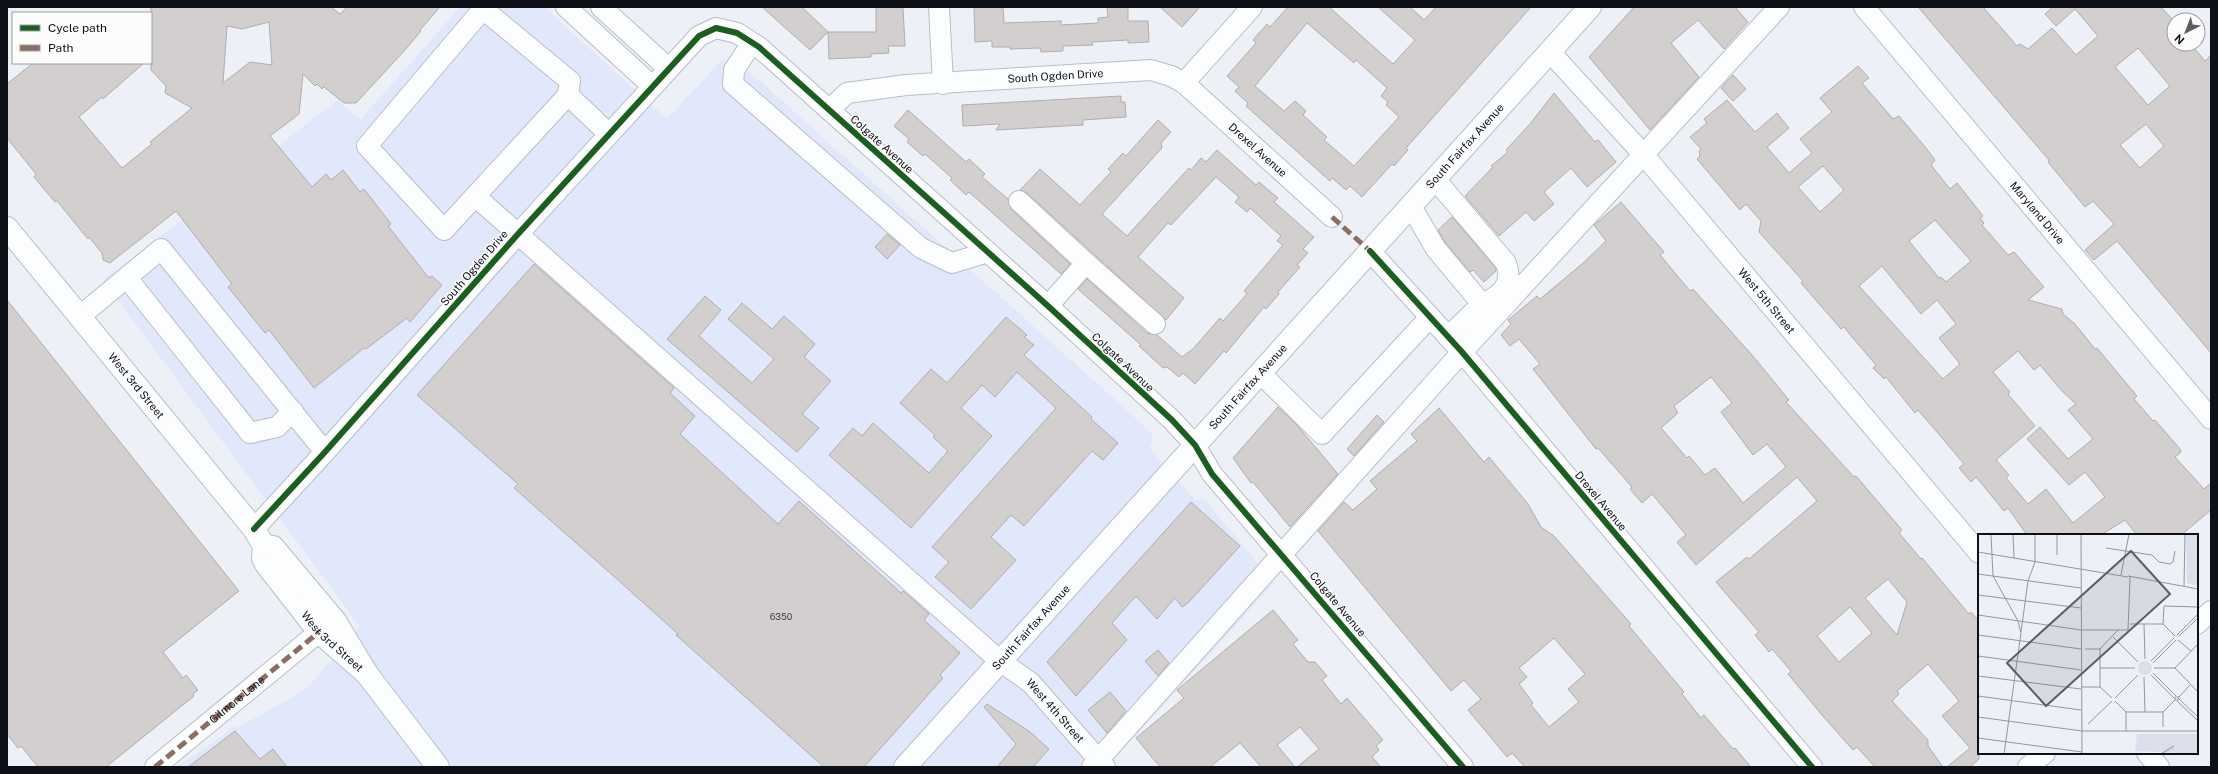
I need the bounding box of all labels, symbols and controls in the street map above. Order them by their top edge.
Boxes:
legend [12,12,152,64]
north arrow [2166,12,2206,52]
text: Cycle path [48,21,107,35]
text: N [2172,32,2187,47]
text: Path [48,41,74,55]
street label: South Ogden Drive [1007,67,1104,85]
street label: South Fairfax Avenue [1423,101,1506,191]
street label: Colgate Avenue [848,113,916,175]
street label: Drexel Avenue [1226,121,1289,179]
street label: Maryland Drive [2008,179,2067,246]
street label: South Ogden Drive [438,228,510,308]
street label: West 5th Street [1736,266,1797,336]
street label: Colgate Avenue [1089,330,1157,394]
street label: South Fairfax Avenue [1206,342,1289,432]
street label: West 3rd Street [106,351,167,421]
street label: Drexel Avenue [1573,469,1629,533]
inset map [1978,534,2198,754]
street label: Colgate Avenue [1308,569,1368,639]
street label: South Fairfax Avenue [990,582,1072,672]
street label: West 3rd Street [299,609,365,674]
house number: 6350 [770,611,793,622]
street label: Gilmore Lane [207,673,267,726]
street label: West 4th Street [1024,676,1087,745]

